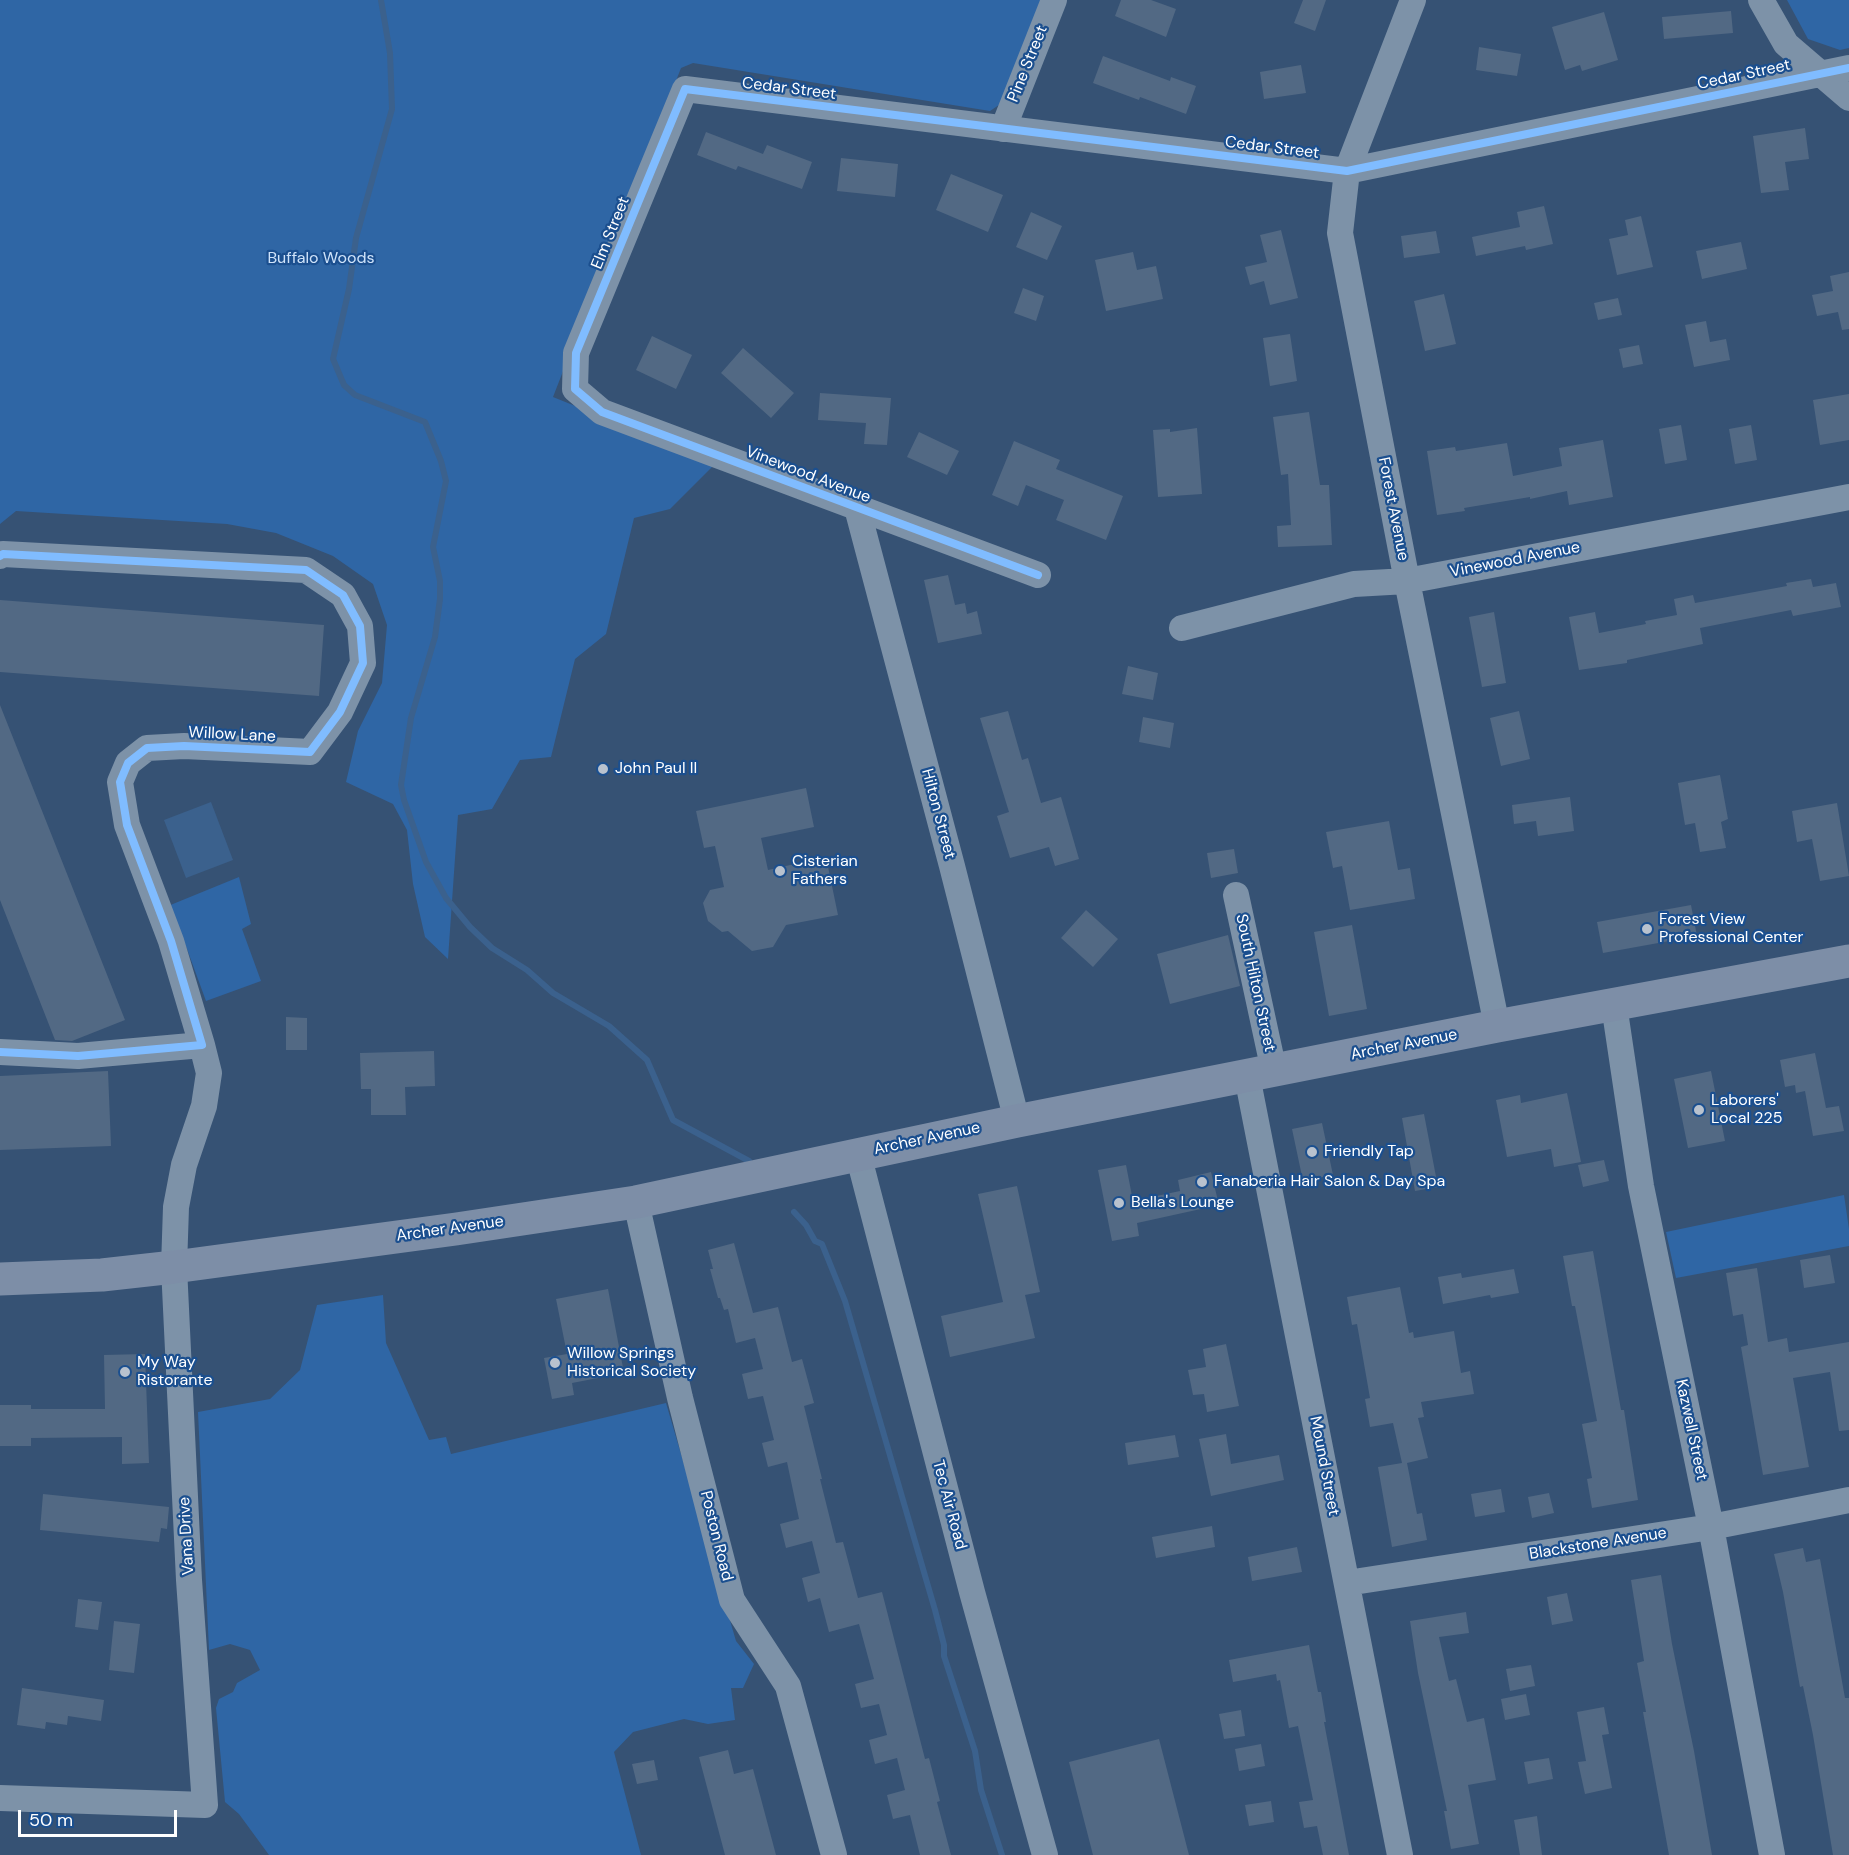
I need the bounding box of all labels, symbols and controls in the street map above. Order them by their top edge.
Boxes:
street label: Pine Street [1004,23,1052,105]
street label: Cedar Street [1696,56,1792,94]
street label: Cedar Street [741,74,837,104]
street label: Cedar Street [1224,133,1320,163]
street label: Elm Street [588,194,634,272]
park label: Buffalo Woods [267,249,375,269]
street label: Vinewood Avenue [743,442,873,508]
street label: Forest Avenue [1374,456,1412,562]
street label: Vinewood Avenue [1448,538,1582,582]
street label: Willow Lane [188,723,276,747]
place label: John Paul II [615,759,697,779]
marker: John Paul II [596,762,610,776]
street label: Hilton Street [917,767,959,861]
place label: Cisterian Fathers [792,852,858,890]
marker: Cisterian Fathers [773,864,787,878]
place label: Forest View Professional Center [1659,910,1803,948]
street label: South Hilton Street [1231,912,1279,1054]
marker: Forest View Professional Center [1640,922,1654,936]
street label: Archer Avenue [1349,1025,1459,1065]
place label: Laborers' Local 225 [1711,1091,1782,1129]
marker: Laborers' Local 225 [1692,1103,1706,1117]
street label: Archer Avenue [872,1118,982,1160]
place label: Friendly Tap [1324,1142,1414,1162]
marker: Friendly Tap [1305,1145,1319,1159]
place label: Fanaberia Hair Salon & Day Spa [1214,1172,1445,1192]
marker: Fanaberia Hair Salon & Day Spa [1195,1175,1209,1189]
place label: Bella's Lounge [1131,1193,1234,1213]
marker: Bella's Lounge [1112,1196,1126,1210]
street label: Archer Avenue [395,1212,505,1246]
place label: Willow Springs Historical Society [567,1344,696,1382]
place label: My Way Ristorante [137,1353,213,1391]
marker: Willow Springs Historical Society [548,1356,562,1370]
marker: My Way Ristorante [118,1365,132,1379]
street label: Kazwell Street [1671,1378,1711,1482]
street label: Mound Street [1305,1415,1343,1517]
street label: Tec Air Road [928,1458,970,1552]
street label: Poston Road [696,1489,736,1583]
street label: Vana Drive [175,1496,199,1576]
street label: Blackstone Avenue [1528,1524,1668,1564]
scale bar [21,1798,180,1836]
text: 50 m [29,1808,73,1832]

